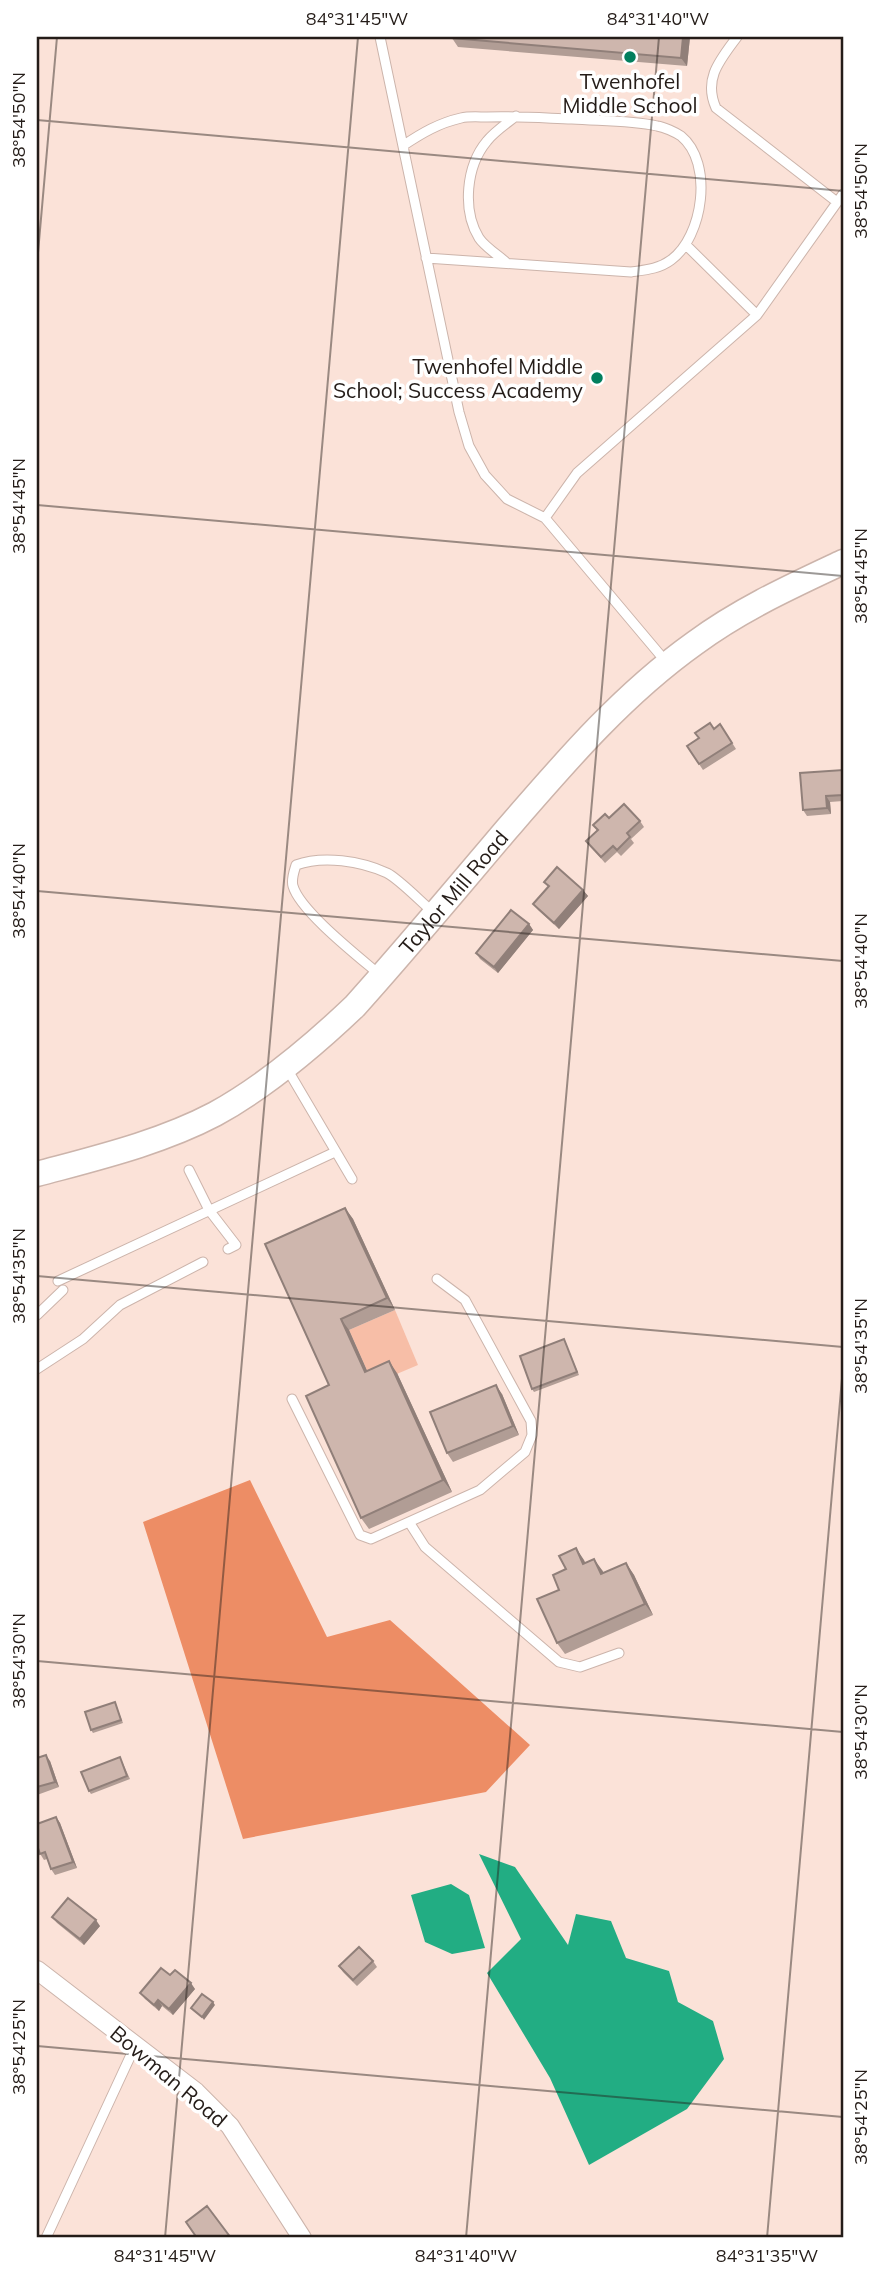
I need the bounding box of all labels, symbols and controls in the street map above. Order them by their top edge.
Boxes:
text: 84°31'45"W [306,7,408,30]
text: 84°31'40"W [607,7,709,30]
marker: Twenhofel Middle School [622,49,638,65]
place label: Twenhofel Middle School [563,68,697,118]
text: 38°54'50"N [7,72,30,168]
text: 38°54'50"N [849,143,872,239]
place label: Twenhofel Middle School; Success Academy [333,353,583,403]
marker: Twenhofel Middle School; Success Academy [589,370,605,386]
text: 38°54'45"N [7,458,30,554]
text: 38°54'45"N [849,528,872,624]
street label: Taylor Mill Road [393,825,513,960]
text: 38°54'40"N [7,843,30,939]
text: 38°54'40"N [849,913,872,1009]
text: 38°54'35"N [7,1228,30,1324]
text: 38°54'35"N [849,1298,872,1394]
text: 38°54'30"N [7,1613,30,1709]
text: 38°54'30"N [849,1684,872,1780]
text: 38°54'25"N [7,1999,30,2095]
street label: Bowman Road [105,2020,233,2132]
text: 38°54'25"N [849,2069,872,2165]
text: 84°31'45"W [114,2244,216,2267]
text: 84°31'40"W [415,2244,517,2267]
text: 84°31'35"W [716,2244,818,2267]

